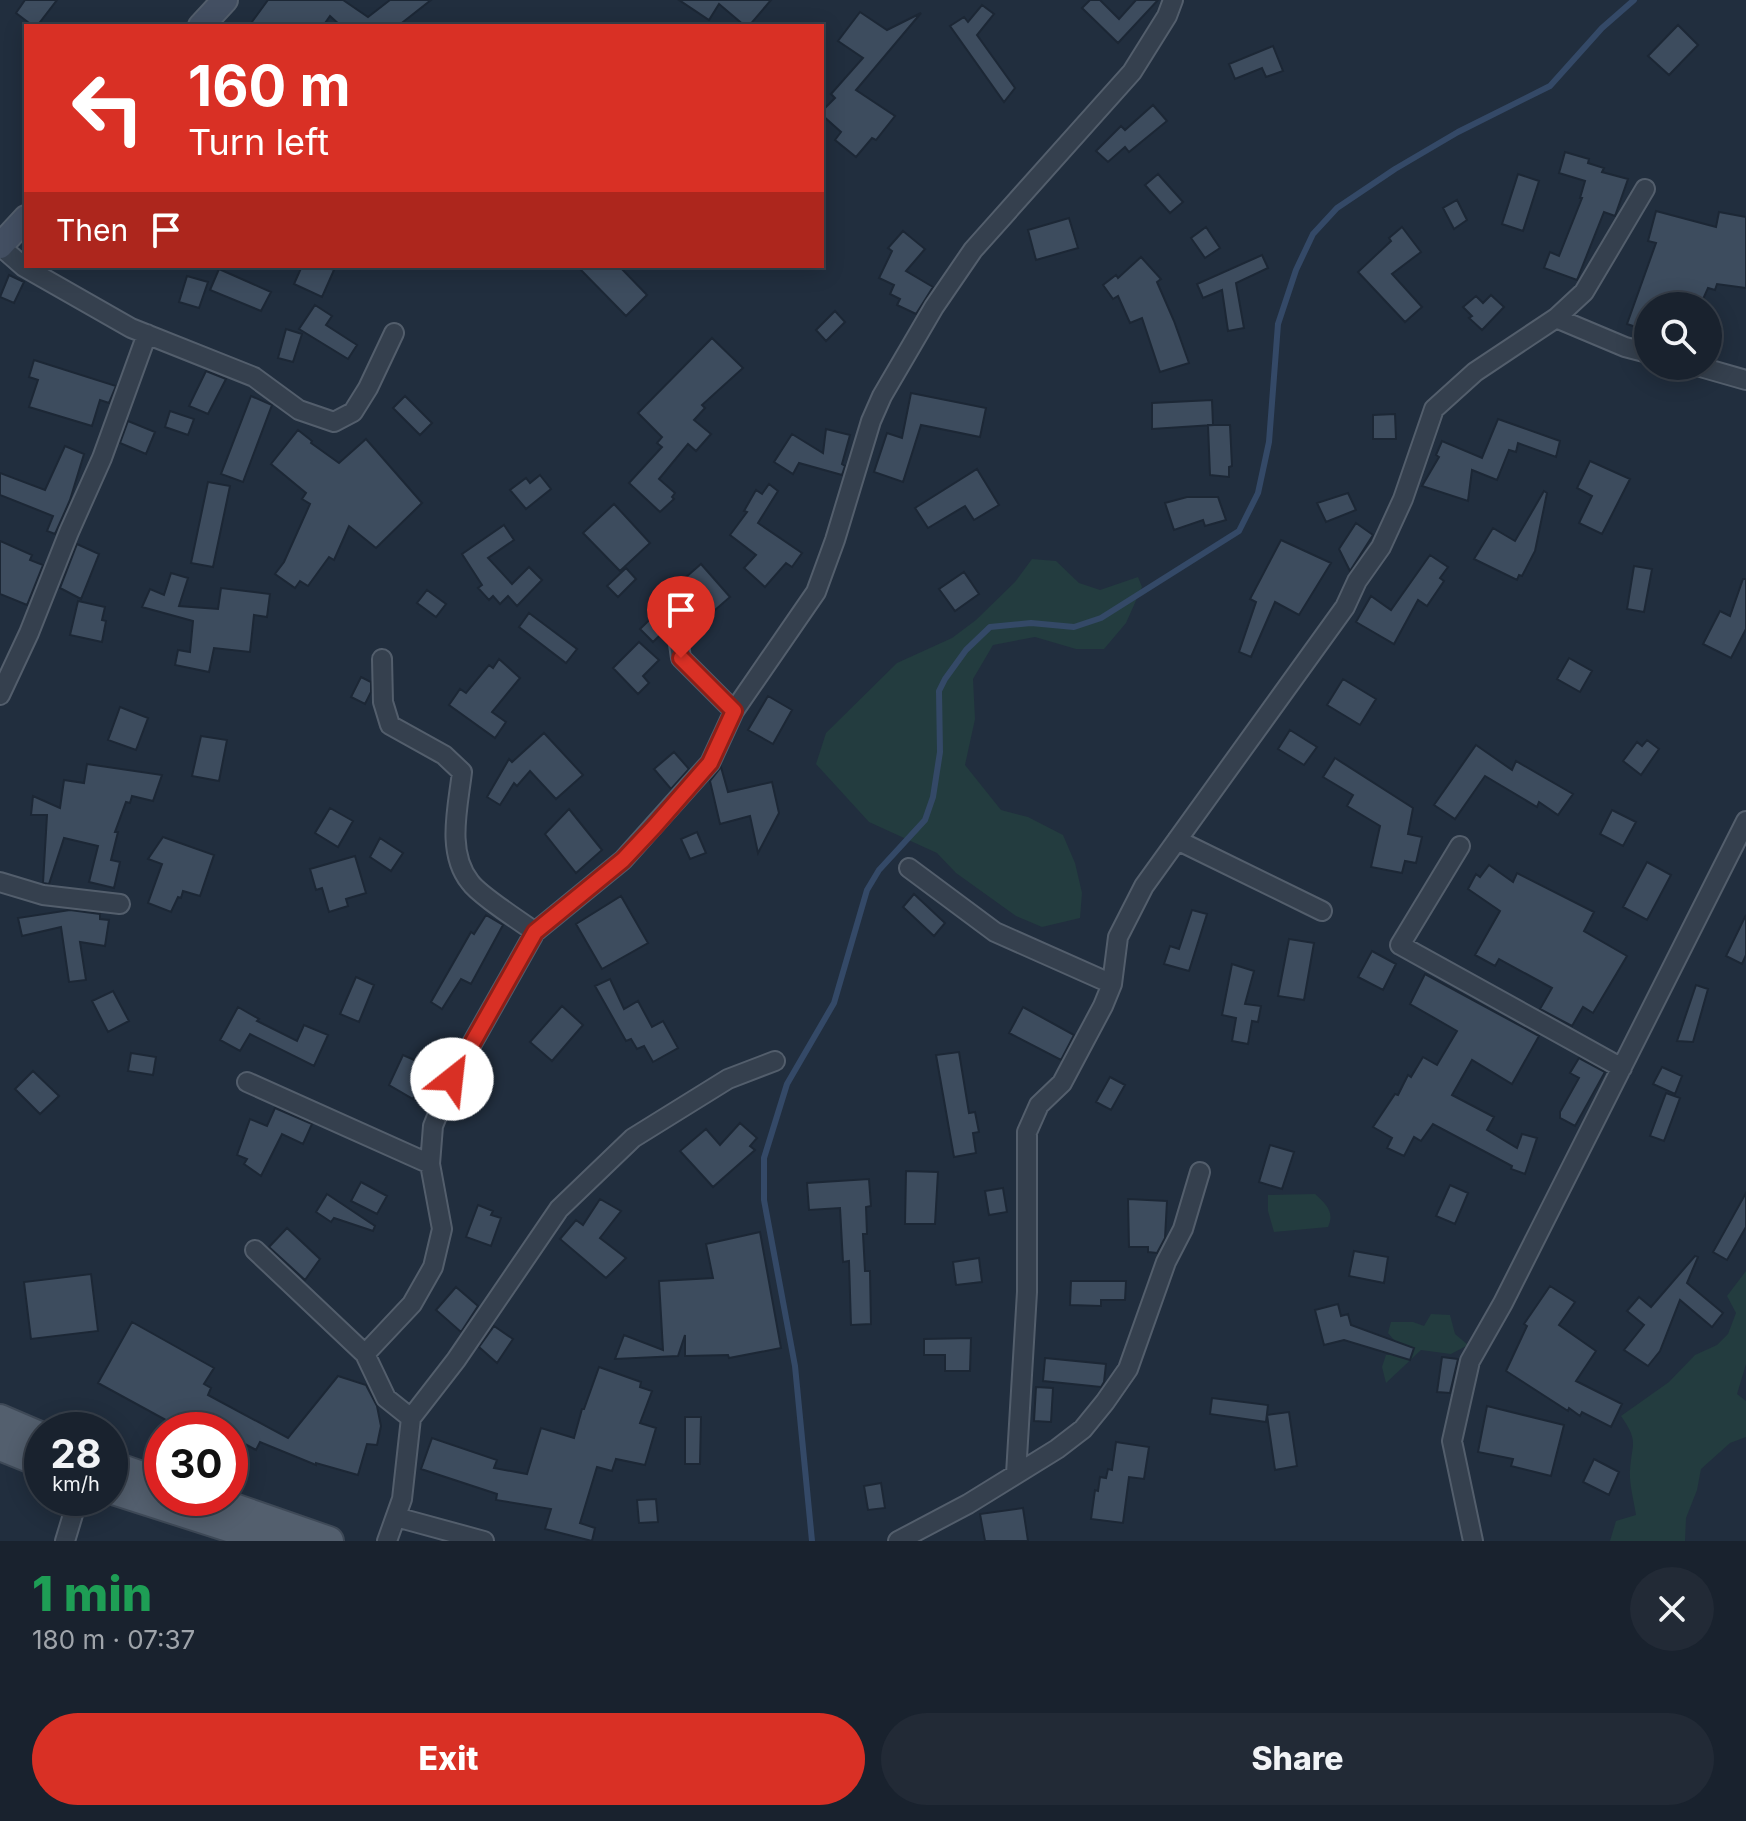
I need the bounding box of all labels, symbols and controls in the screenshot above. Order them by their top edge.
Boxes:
text: 160 m [188,52,351,120]
icon: left [56,56,160,160]
text: Turn left [188,120,329,164]
icon: arrive [144,208,188,252]
text: Then [56,212,128,248]
map controls [1634,292,1722,380]
button: search [1634,292,1722,380]
pin [647,576,715,658]
icon: arrive [659,588,703,632]
position arrow [410,1037,494,1121]
speed limit sign: 30 [144,1412,248,1516]
text: 28 [50,1429,102,1478]
text: km/h [52,1472,100,1496]
text: 1 min [32,1564,152,1623]
button: close [1630,1567,1714,1651]
text: 180 m · 07:37 [32,1624,195,1655]
button: Exit [32,1713,865,1805]
button: Share [881,1713,1714,1805]

